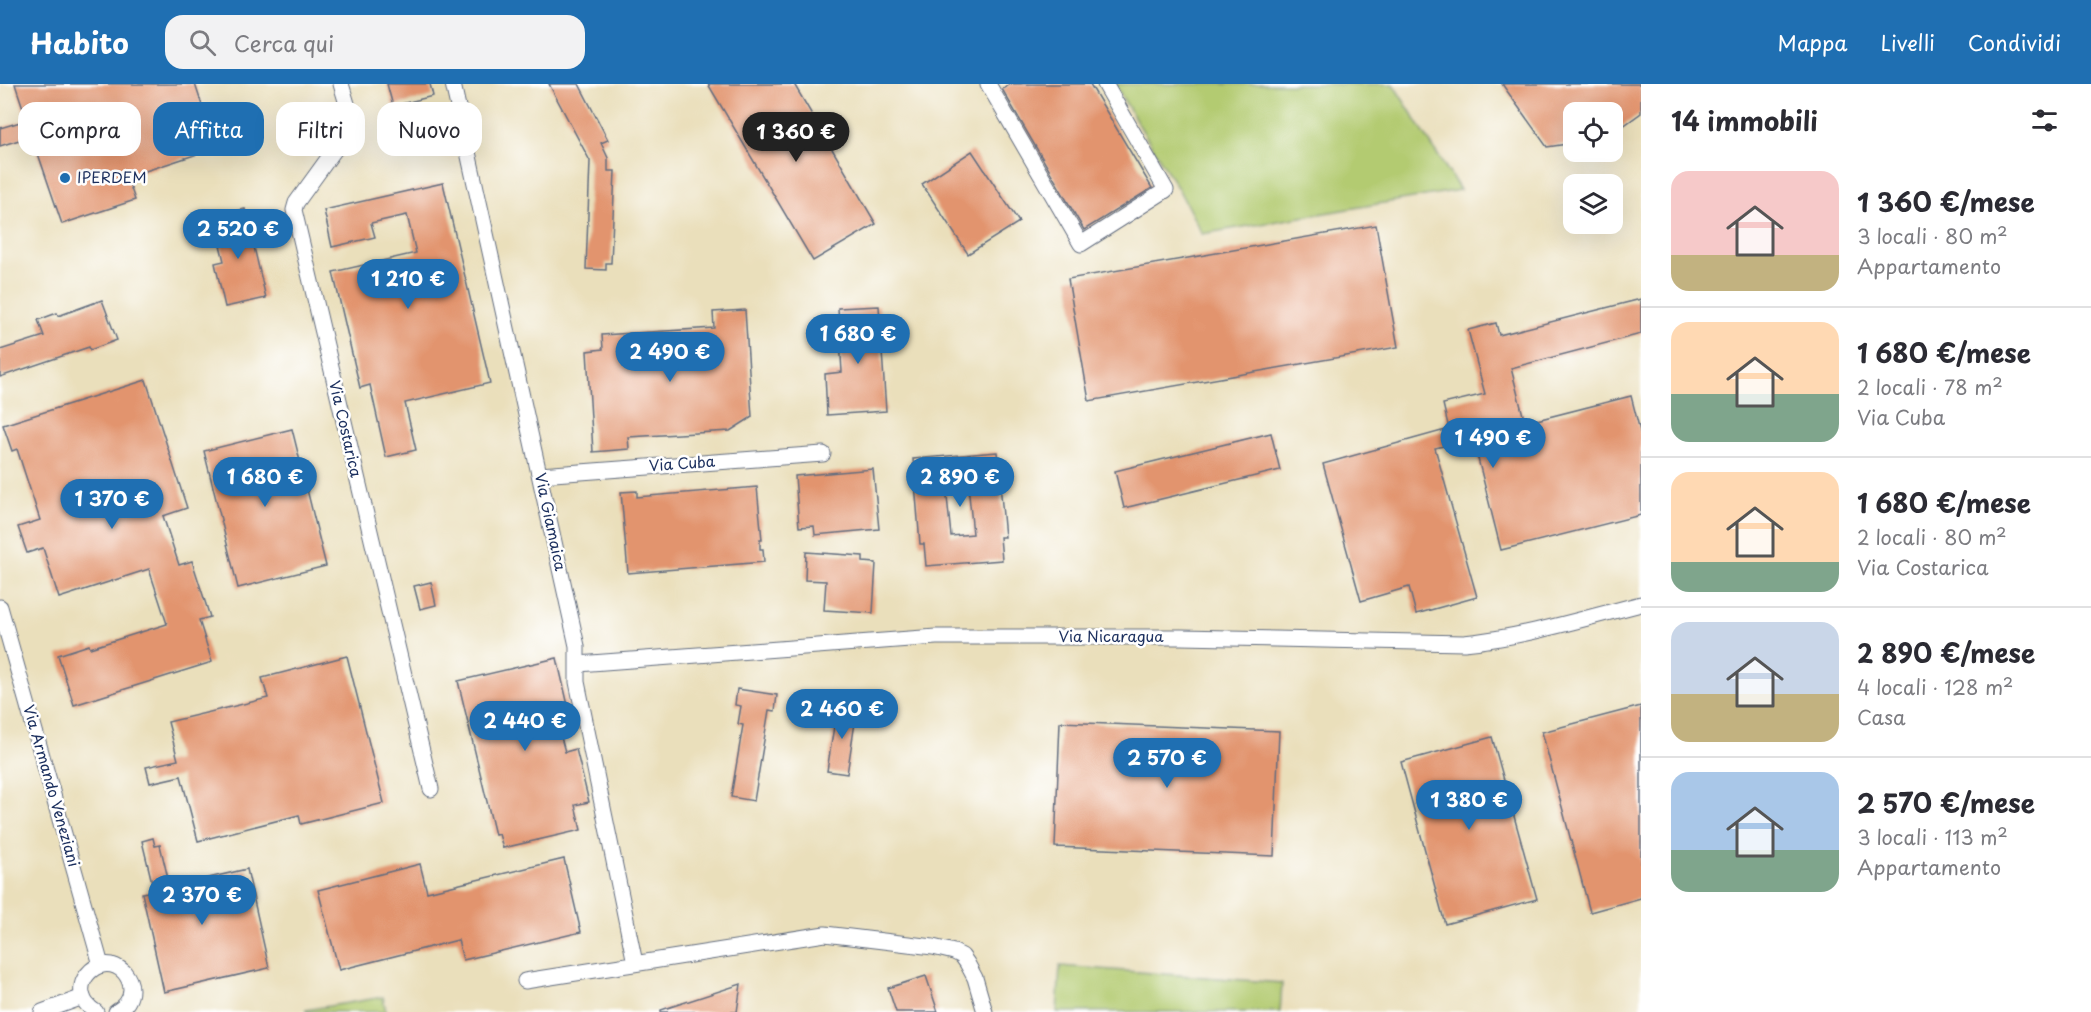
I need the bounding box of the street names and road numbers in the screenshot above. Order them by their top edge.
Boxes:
street label: Via Costarica [324,378,369,480]
street label: Via Cuba [648,449,716,476]
street label: Via Giamaica [530,471,573,573]
street label: Via Nicaragua [1058,624,1164,647]
street label: Via Armando Veneziani [18,702,87,869]

